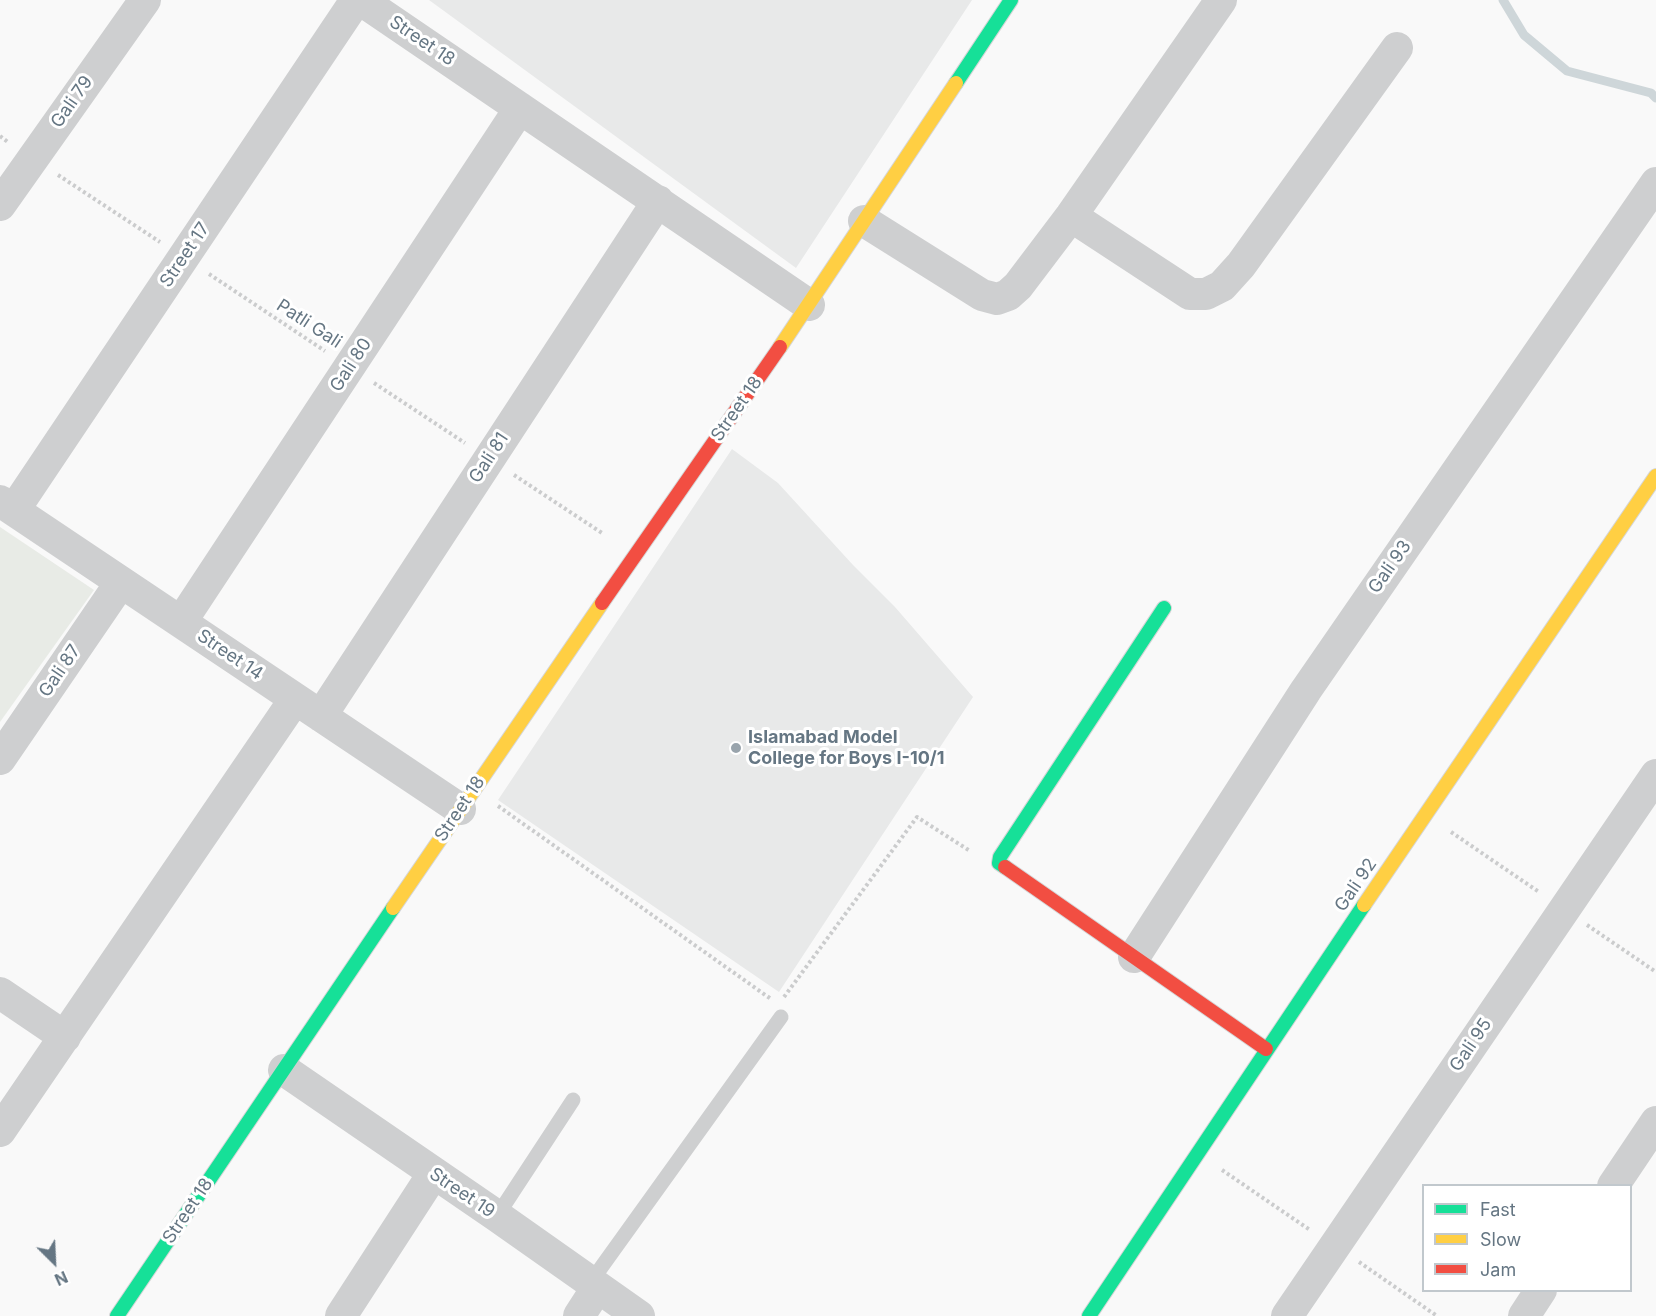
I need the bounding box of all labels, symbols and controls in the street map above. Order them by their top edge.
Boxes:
street label: Street 18 [385,11,459,71]
street label: Gali 79 [46,72,98,132]
street label: Street 17 [156,219,214,291]
street label: Patli Gali [272,295,346,353]
street label: Gali 80 [326,334,376,396]
street label: Street 18 [707,372,767,446]
street label: Gali 81 [465,429,513,487]
street label: Gali 93 [1364,536,1416,598]
street label: Street 14 [193,625,267,685]
street label: Gali 87 [35,641,85,701]
place label: Islamabad Model College for Boys I-10/1 [748,727,945,770]
marker: Islamabad Model College for Boys I-10/1 [729,741,743,755]
street label: Street 18 [430,772,490,846]
street label: Gali 92 [1330,854,1382,916]
street label: Gali 95 [1445,1014,1497,1076]
street label: Street 19 [425,1163,499,1223]
street label: Street 18 [158,1174,218,1248]
legend [1422,1184,1632,1292]
text: Fast [1480,1199,1516,1220]
text: Slow [1480,1229,1521,1250]
north arrow [24,1232,84,1292]
text: Jam [1480,1259,1516,1280]
text: N [52,1267,71,1290]

